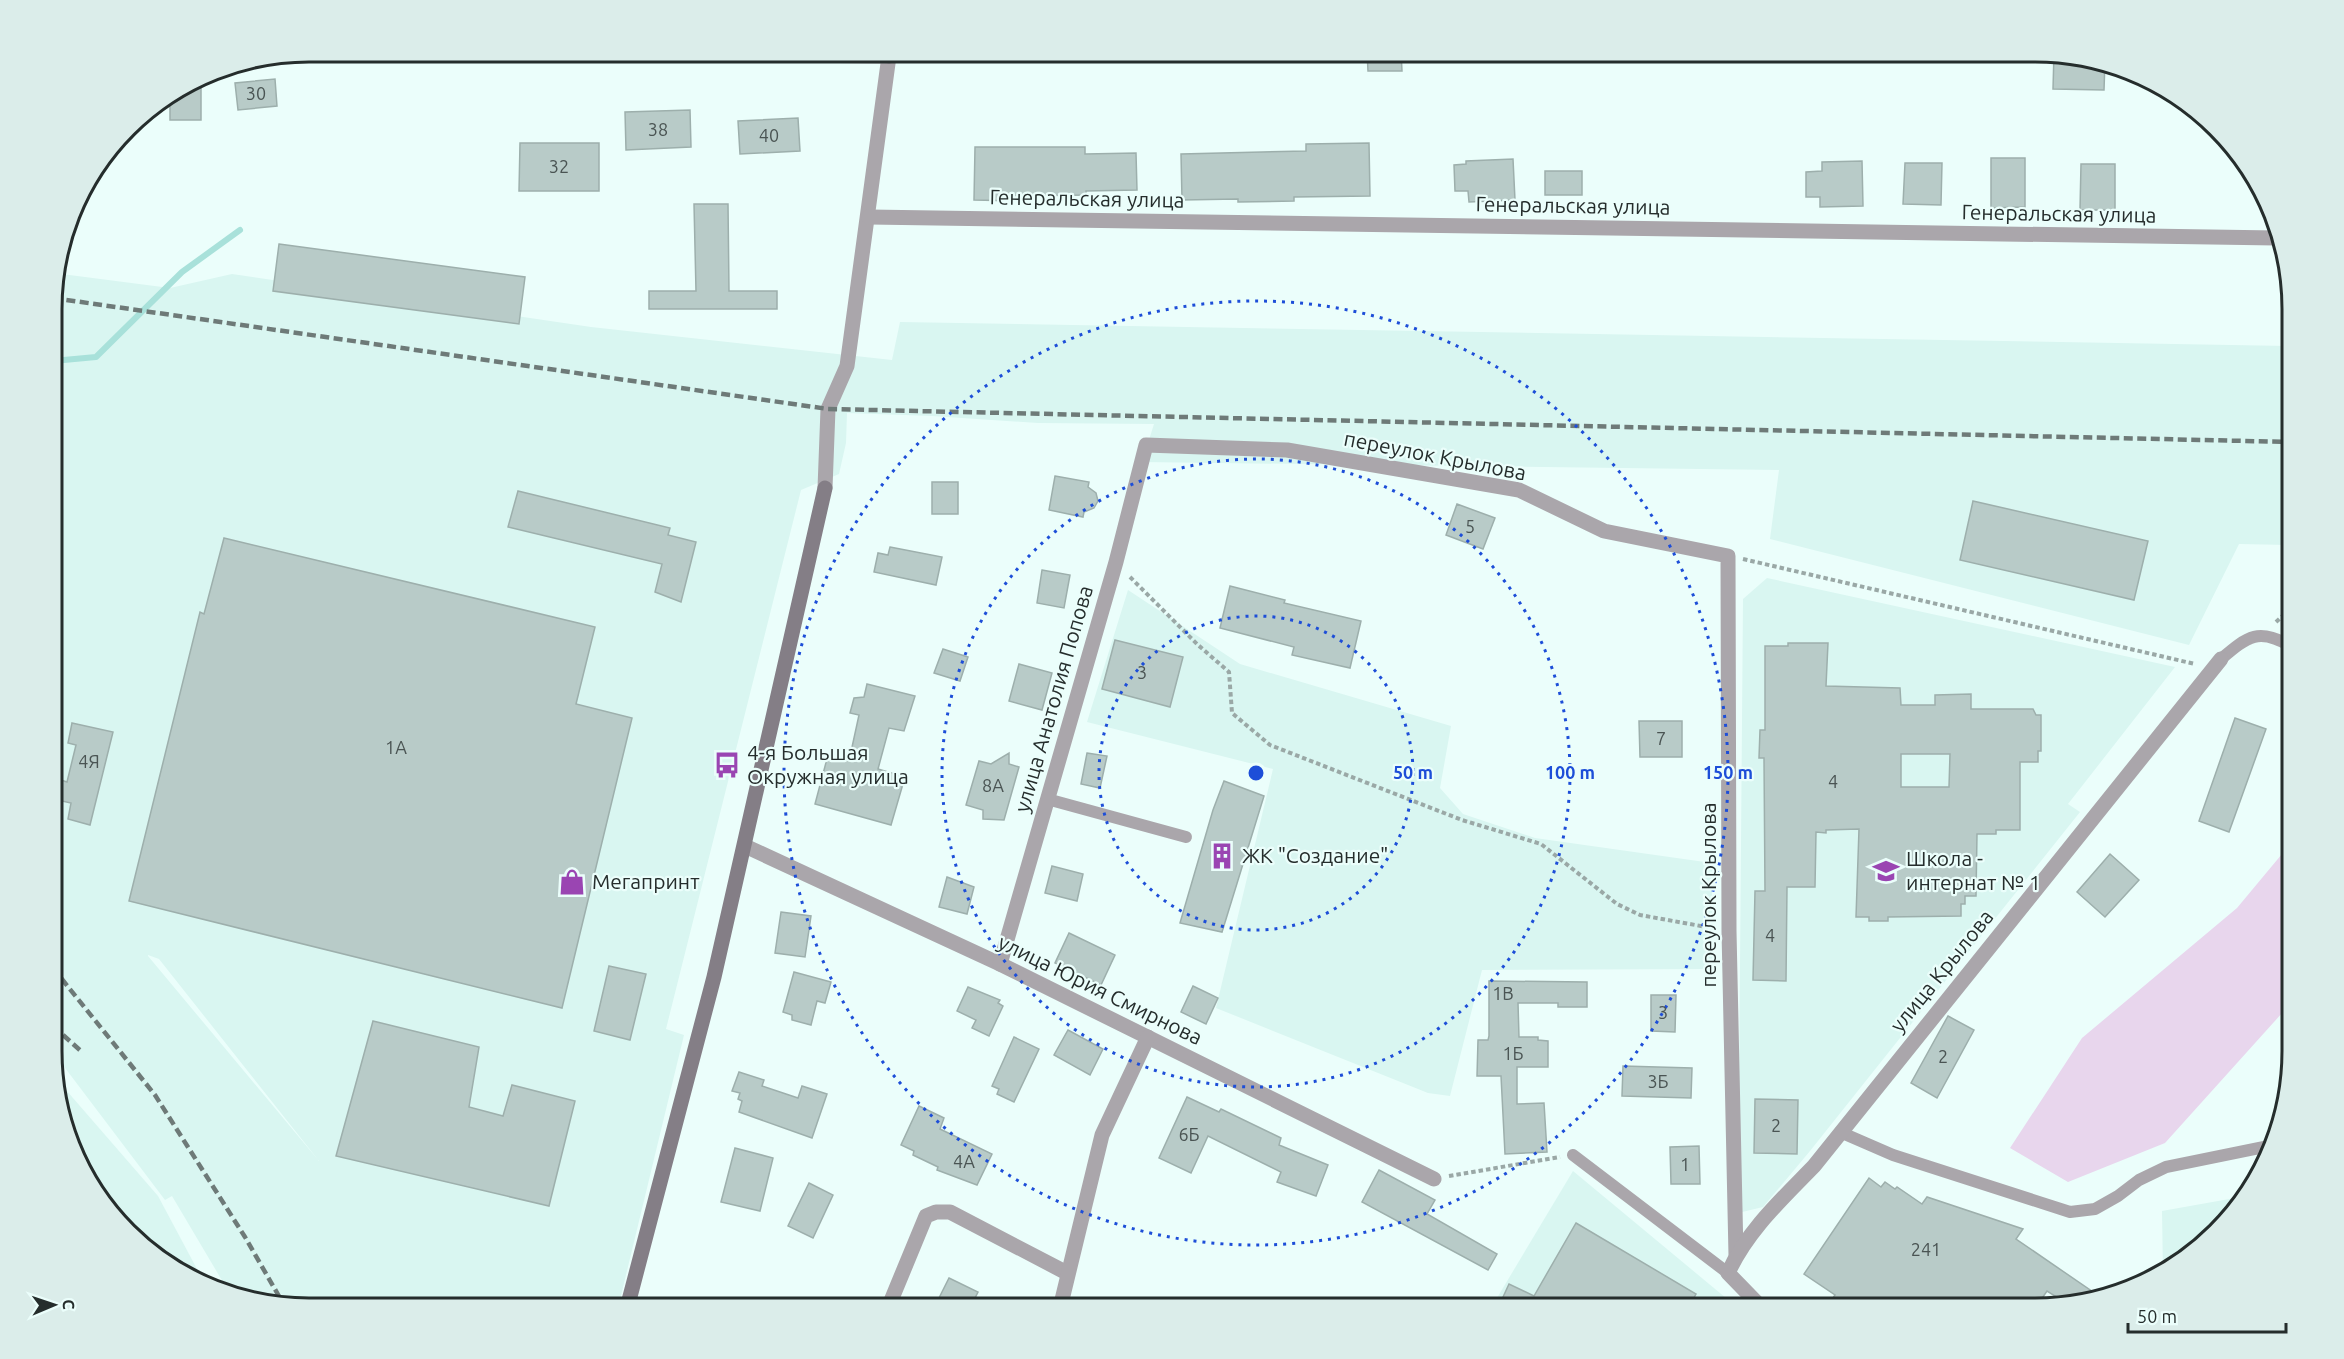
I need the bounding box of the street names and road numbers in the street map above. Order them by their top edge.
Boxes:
street label: Генеральская улица [989,184,1185,212]
street label: Генеральская улица [1475,191,1671,219]
street label: Генеральская улица [1961,199,2157,227]
street label: переулок Крылова [1342,426,1528,484]
street label: улица Анатолия Попова [1009,582,1097,815]
street label: переулок Крылова [1696,802,1720,988]
street label: улица Крылова [1885,905,1998,1036]
street label: улица Юрия Смирнова [994,929,1207,1049]

